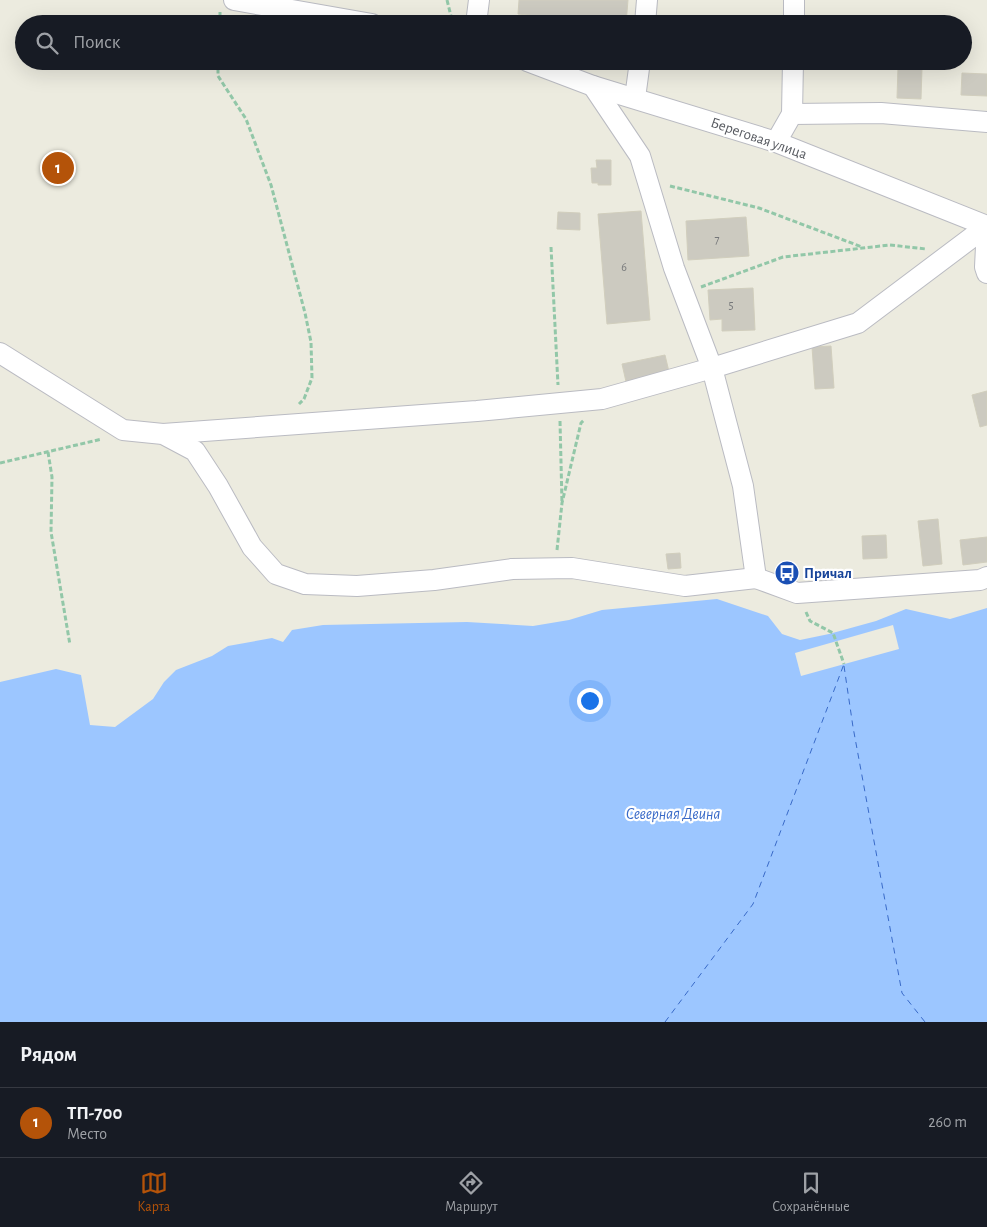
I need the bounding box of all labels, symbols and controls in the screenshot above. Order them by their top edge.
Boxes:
search box [15,15,972,70]
icon: search [33,29,61,57]
text: Поиск [73,33,120,52]
street label: Береговая улица [709,115,809,162]
pin: 1 [42,149,74,187]
house number: 7 [714,233,720,245]
house number: 6 [621,261,627,273]
house number: 5 [728,299,734,311]
bus stop icon: Причал [774,560,800,586]
place label: Причал [804,566,852,581]
your location [577,688,603,714]
water label: Северная Двина [626,806,720,823]
text: Рядом [20,1044,77,1065]
text: ТП-700 [67,1104,122,1123]
text: 1 [33,1114,39,1130]
text: 260 m [928,1114,967,1130]
text: Место [67,1126,107,1142]
tab: Карта [137,1169,170,1216]
tab: Маршрут [445,1169,498,1216]
tab: Сохранённые [772,1169,850,1216]

